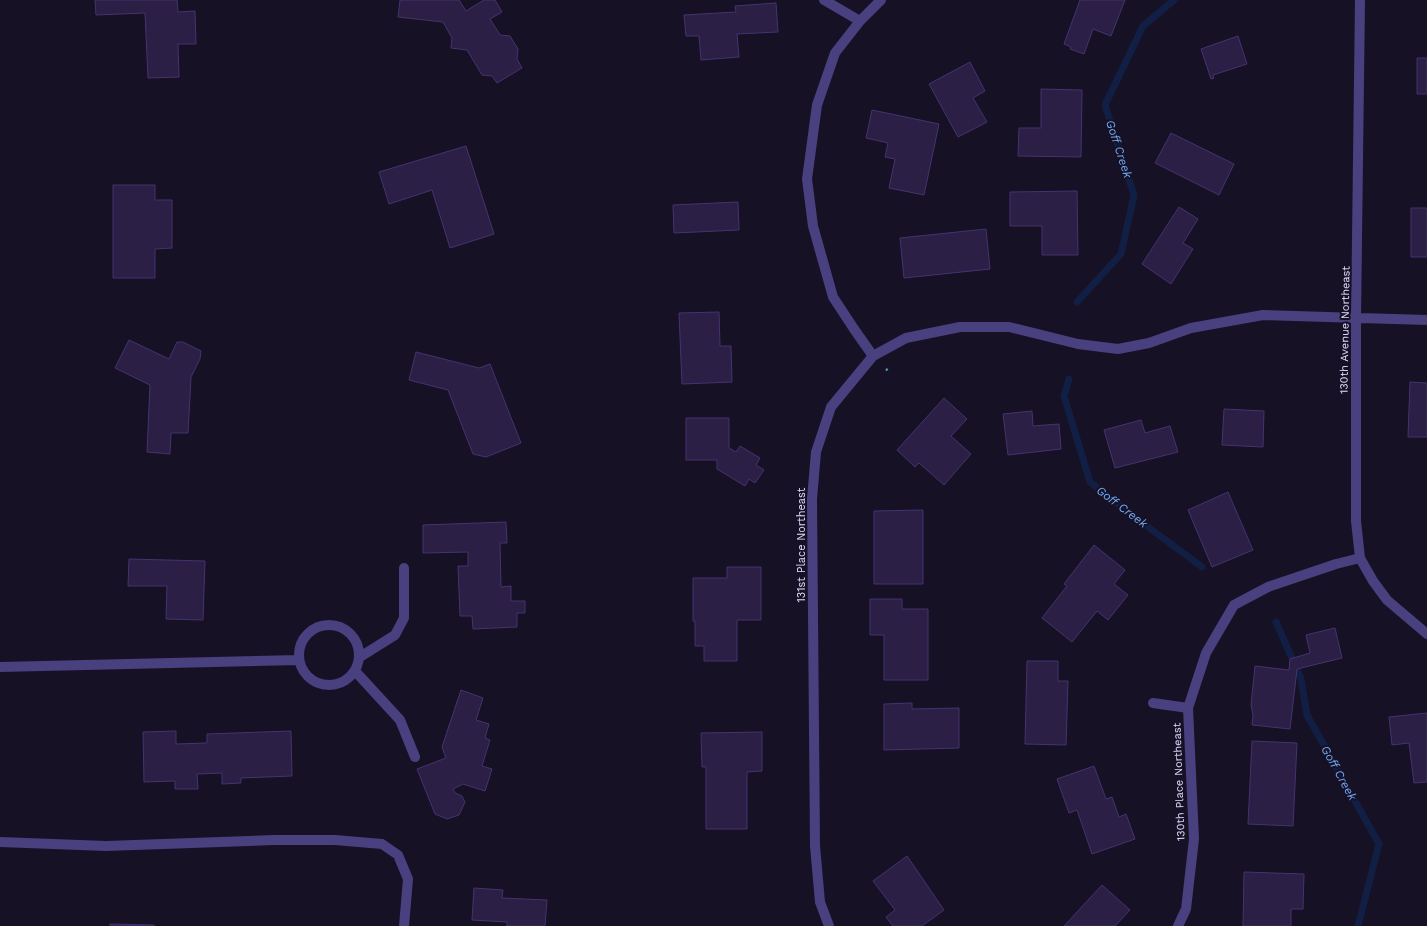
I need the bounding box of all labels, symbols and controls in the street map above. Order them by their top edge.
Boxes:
water label: Goff Creek [1103,118,1135,180]
street label: 130th Avenue Northeast [1337,265,1353,394]
water label: Goff Creek [1094,483,1151,531]
street label: 131st Place Northeast [795,487,808,602]
street label: 130th Place Northeast [1170,722,1188,841]
water label: Goff Creek [1318,743,1360,803]

